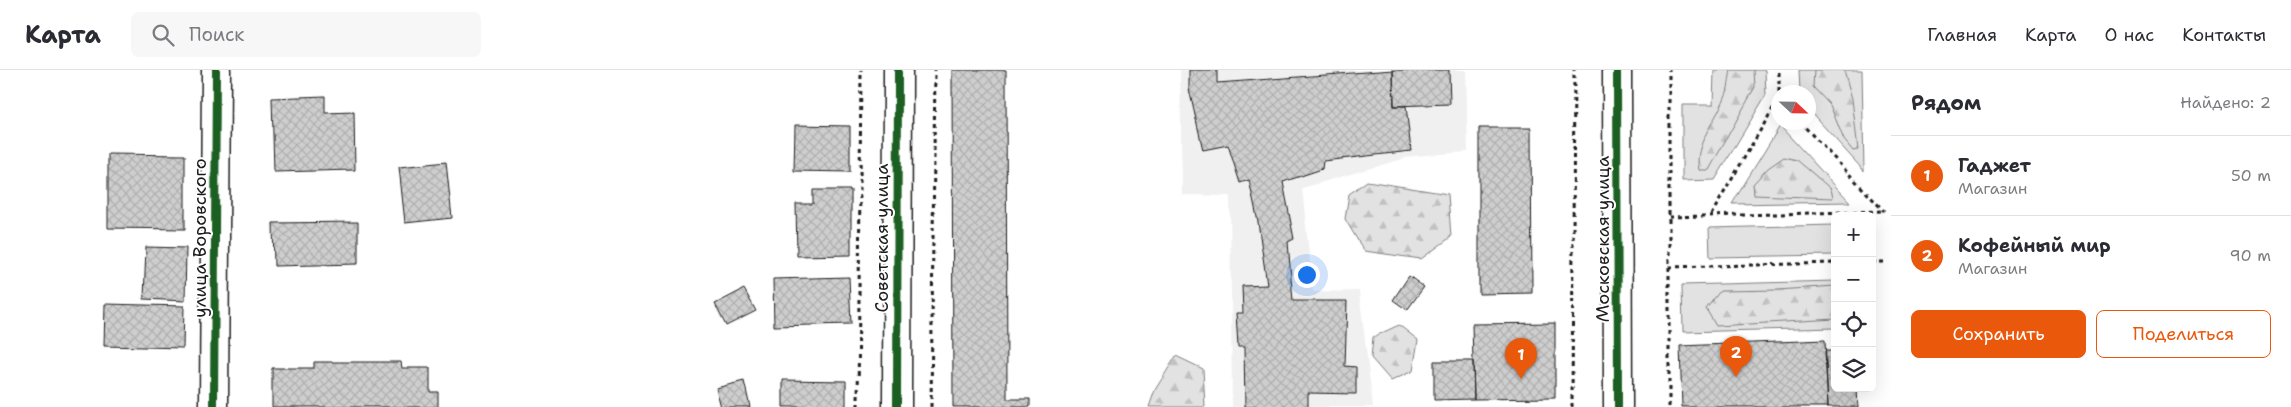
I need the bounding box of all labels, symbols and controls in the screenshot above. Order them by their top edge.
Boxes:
search box [131,12,481,57]
text: Карта [25,19,101,51]
icon: search [149,21,177,49]
text: Поиск [189,22,244,47]
text: Главная [1927,23,1997,47]
text: Карта [2025,23,2077,47]
text: О нас [2105,23,2154,47]
text: Контакты [2182,23,2266,47]
north arrow [1771,85,1816,130]
text: Рядом [1911,89,1981,117]
text: Найдено: 2 [2180,92,2271,113]
text: Гаджет [1958,153,2031,178]
street label: Московская улица [1591,156,1615,322]
street label: улица Воровского [188,158,212,318]
street label: Советская улица [870,164,894,312]
text: 1 [1923,165,1931,186]
text: 50 m [2231,165,2271,186]
text: Магазин [1958,178,2027,199]
map controls [1831,212,1876,392]
button: + [1831,212,1876,257]
text: Кофейный мир [1958,233,2111,258]
text: 2 [1921,245,1933,266]
text: 90 m [2230,245,2271,266]
button: − [1831,257,1876,302]
text: Магазин [1958,258,2027,279]
your location [1294,262,1320,288]
button: locate [1831,302,1876,347]
button: Сохранить [1911,310,2086,358]
button: Поделиться [2096,310,2271,358]
pin: 2 [1720,336,1752,377]
pin: 1 [1505,338,1537,379]
button: layers [1831,347,1876,392]

